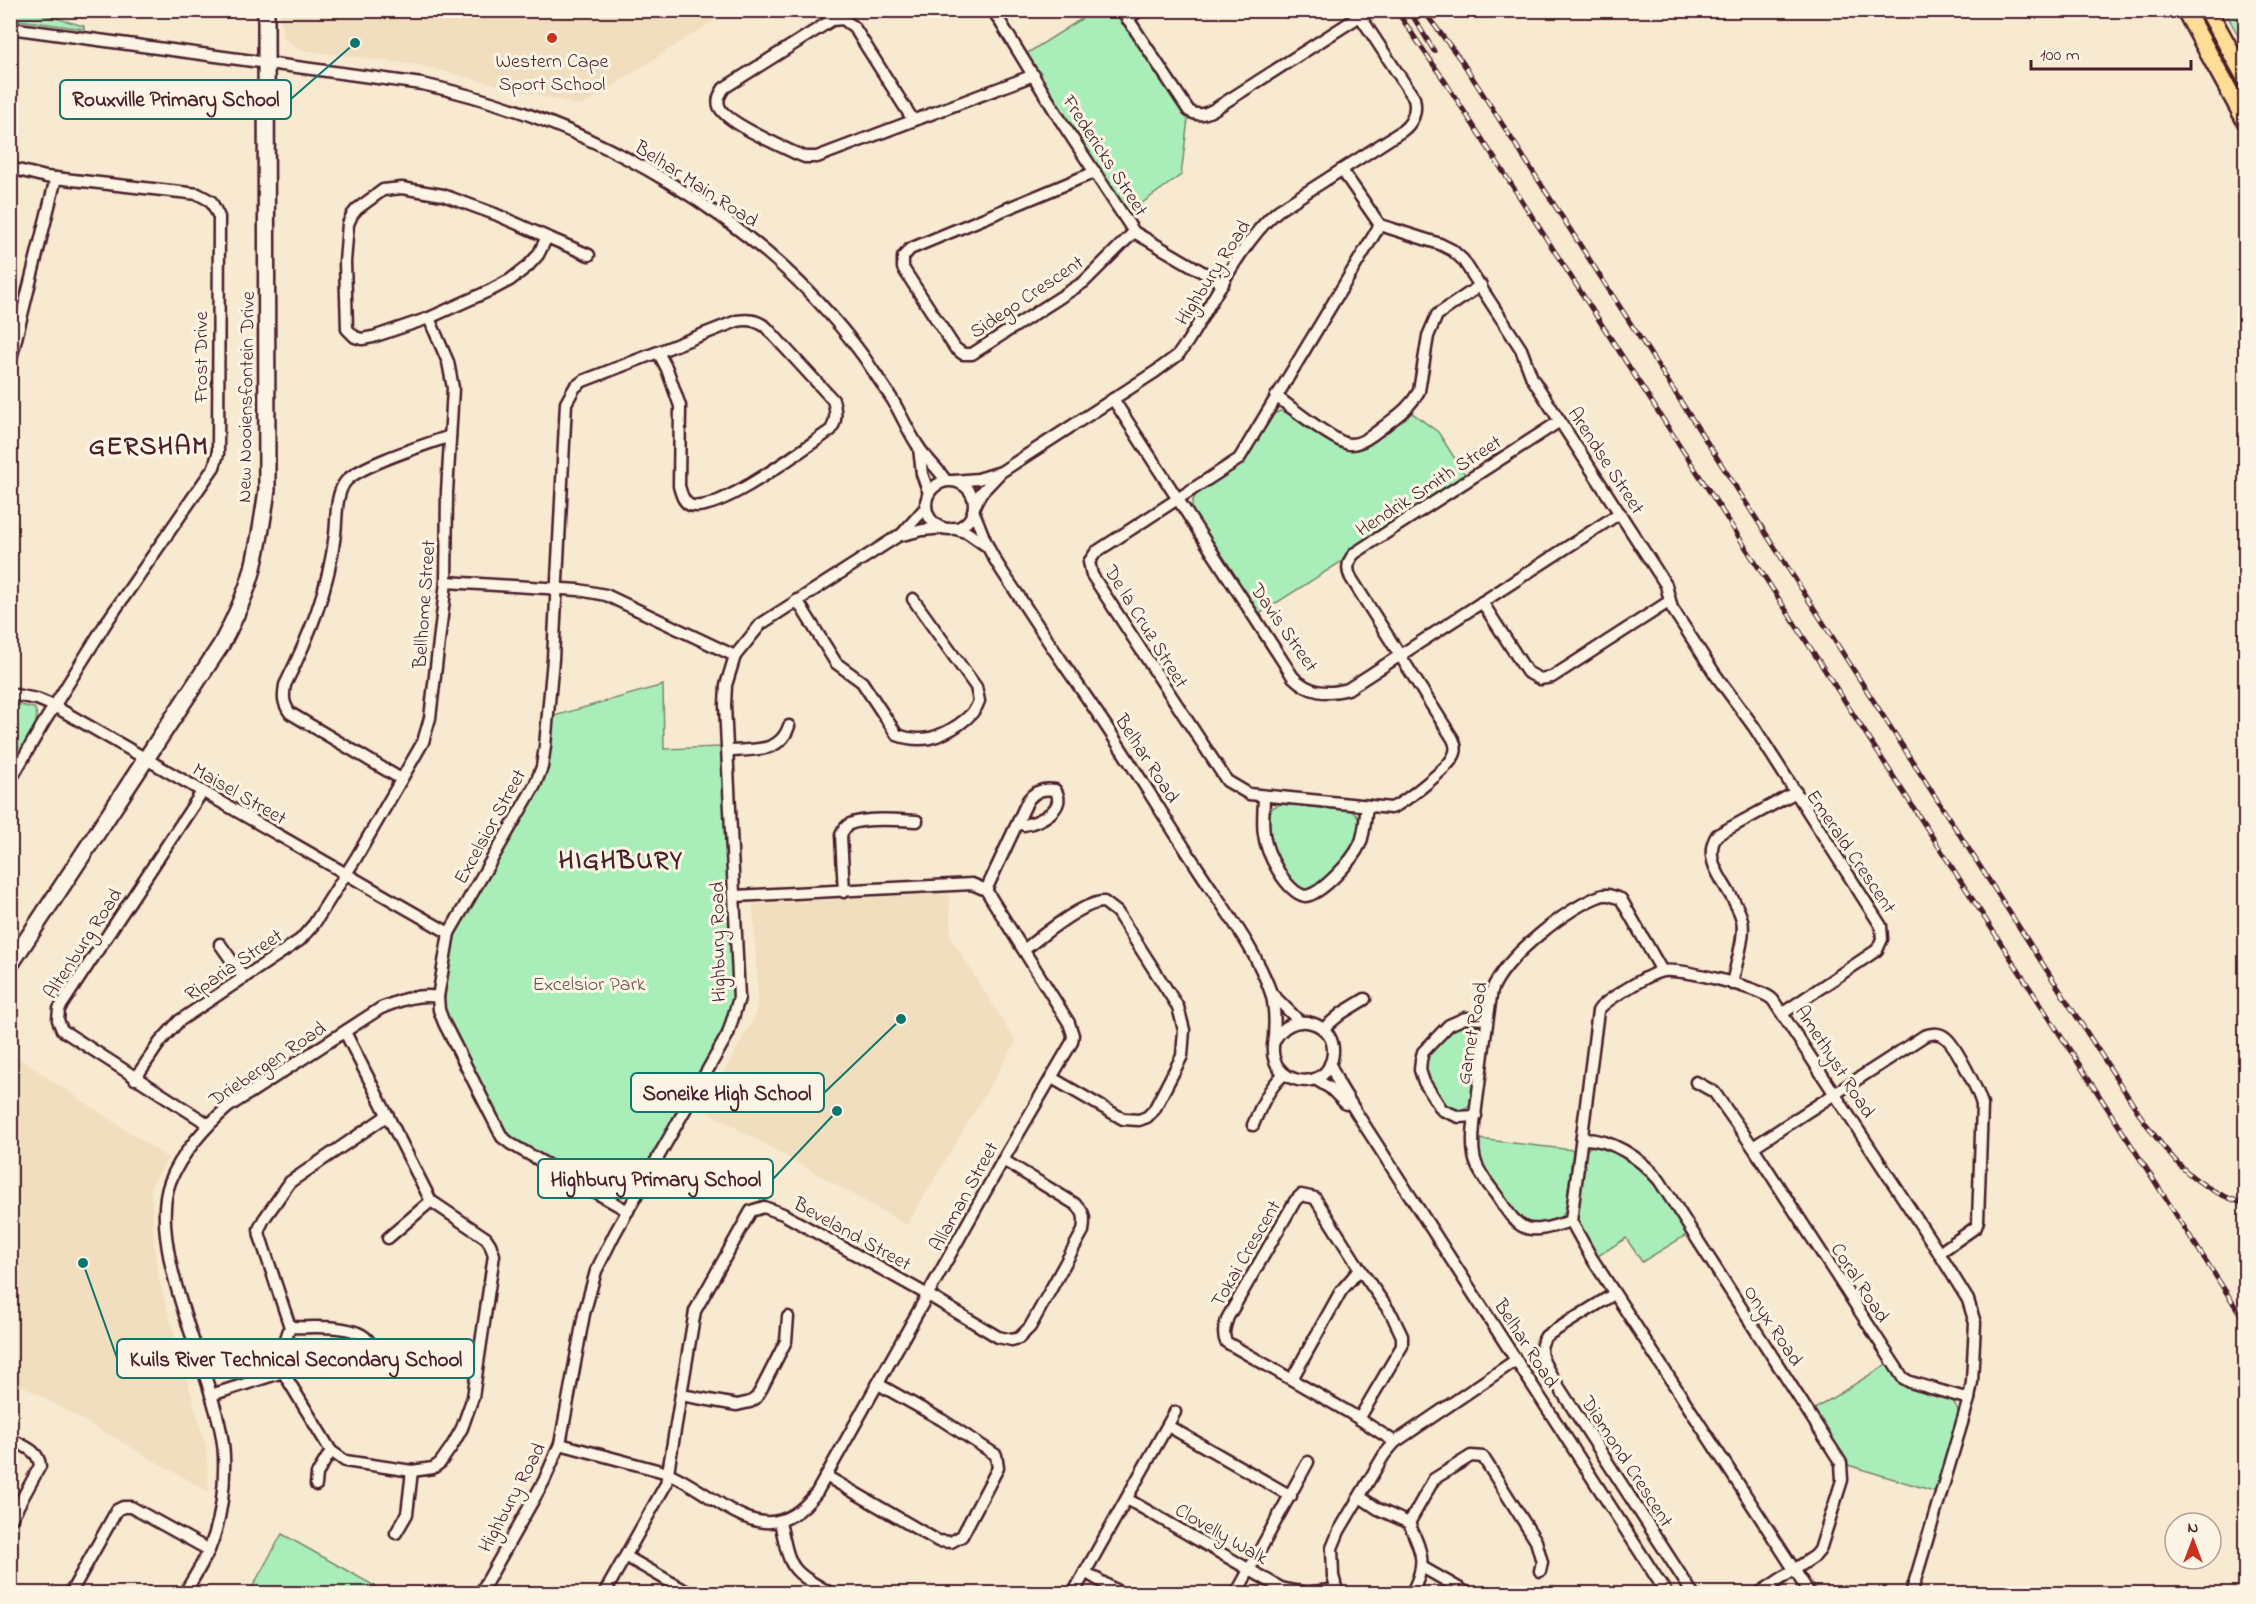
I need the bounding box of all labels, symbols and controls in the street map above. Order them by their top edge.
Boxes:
marker: Western Cape Sport School [545,31,559,45]
scale bar [2031,33,2192,71]
text: 100 m [2040,43,2080,69]
place label: Western Cape Sport School [496,48,609,100]
callout: Rouxville Primary School [60,80,291,119]
text: Rouxville Primary School [72,86,280,118]
street label: Fredericks Street [1053,89,1154,223]
street label: Belhar Main Road [627,134,763,236]
street label: Highbury Road [1169,215,1260,332]
street label: Sidego Crescent [965,249,1091,348]
street label: New Nooiensfontein Drive [231,291,264,503]
street label: Frost Drive [188,311,217,404]
street label: Arendse Street [1559,402,1651,521]
district label: GERSHAM [89,429,209,467]
street label: Hendrik Smith Street [1351,429,1508,545]
street label: Bellhome Street [406,539,444,670]
street label: De la Cruz Street [1095,559,1194,695]
street label: Davis Street [1241,577,1324,679]
street label: Belhar Road [1106,708,1186,810]
street label: Maisel Street [186,756,291,834]
street label: Excelsior Street [448,764,535,890]
street label: Emerald Crescent [1798,785,1902,920]
district label: HIGHBURY [559,843,683,881]
street label: Highbury Road [704,881,736,1003]
street label: Altenburg Road [37,883,132,1006]
street label: Riparia Street [180,922,289,1010]
park label: Excelsior Park [532,971,646,1000]
street label: Garnet Road [1450,980,1497,1087]
street label: Amethyst Road [1786,1000,1881,1125]
street label: Driebergen Road [203,1015,333,1116]
callout: Soneike High School [631,1073,824,1112]
text: Soneike High School [642,1080,812,1112]
street label: Allaman Street [923,1137,1007,1257]
callout: Highbury Primary School [538,1159,773,1198]
text: Highbury Primary School [551,1166,762,1198]
street label: Beveland Street [787,1190,916,1280]
street label: Tokai Crescent [1205,1195,1290,1313]
street label: Coral Road [1822,1238,1896,1329]
street label: Onyx Road [1735,1280,1809,1373]
street label: Belhar Road [1485,1293,1565,1395]
callout: Kuils River Technical Secondary School [117,1339,474,1378]
text: Kuils River Technical Secondary School [130,1346,463,1378]
street label: Diamond Crescent [1572,1390,1680,1534]
street label: Highbury Road [472,1438,555,1559]
street label: Clovelly Walk [1169,1497,1273,1574]
north arrow [2163,1511,2223,1571]
text: N [2188,1516,2199,1540]

